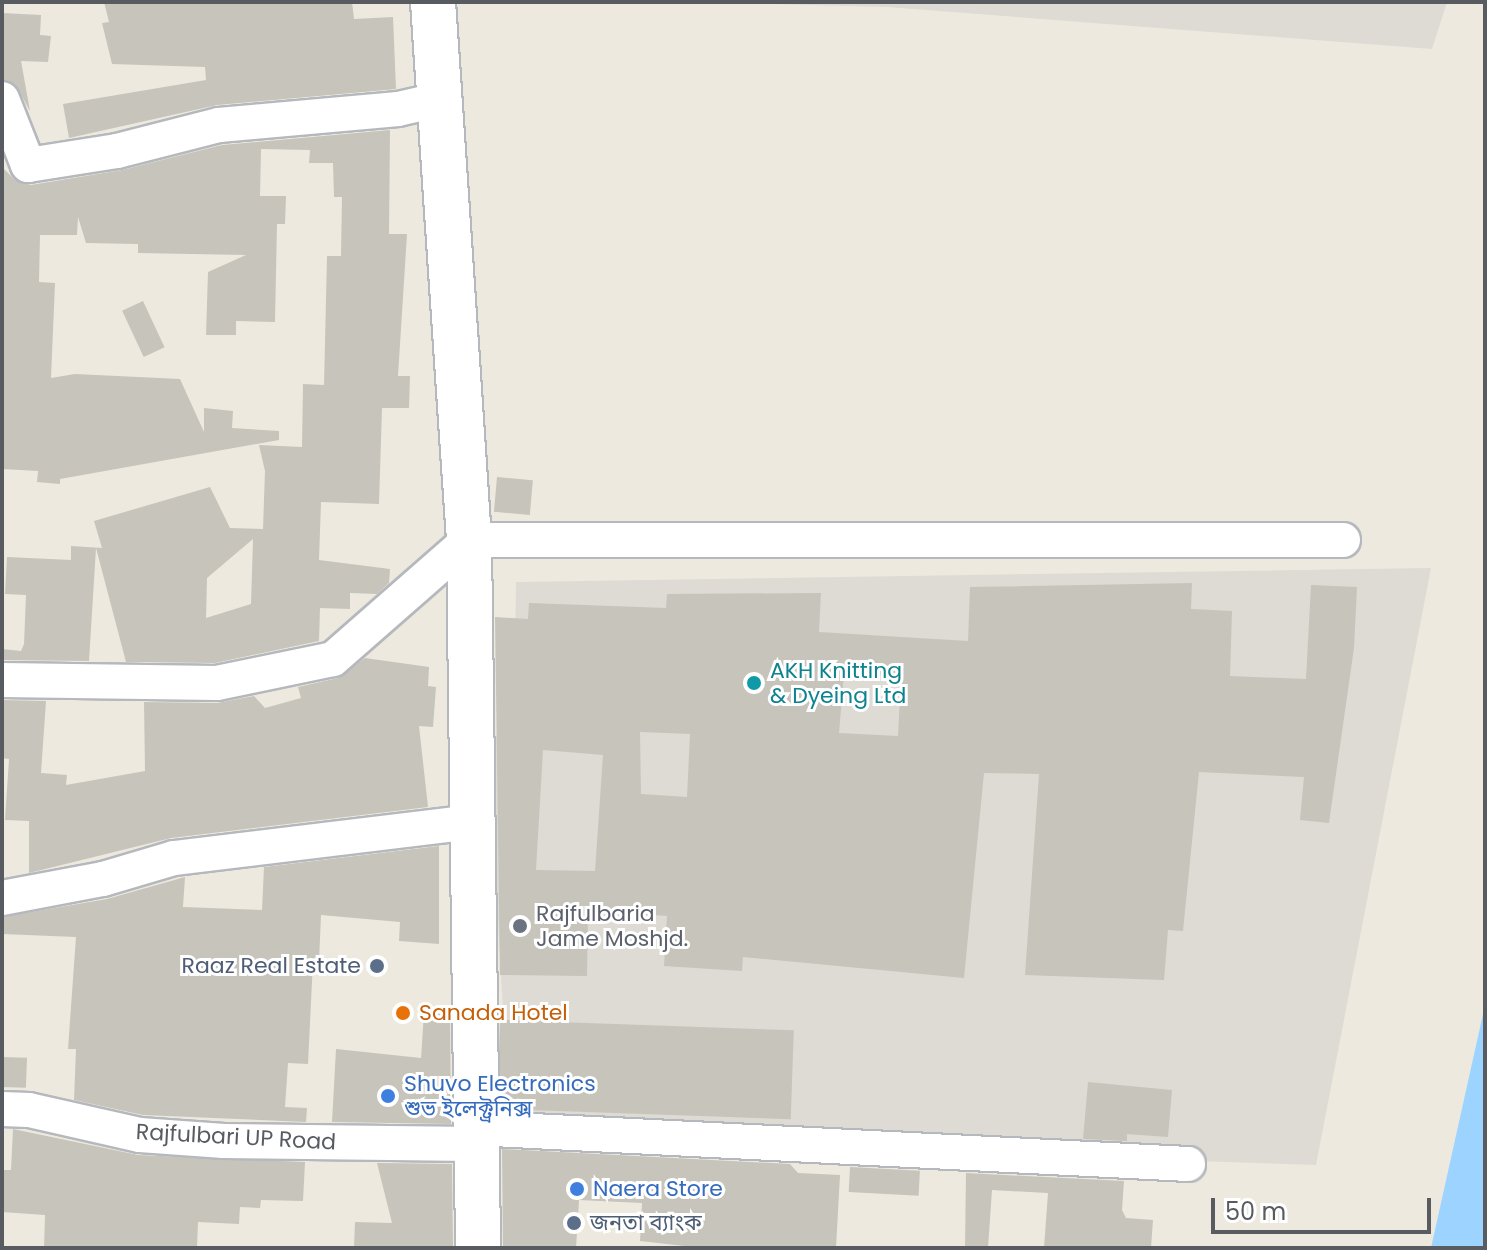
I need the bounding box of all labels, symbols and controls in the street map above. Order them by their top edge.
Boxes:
place label: AKH Knitting & Dyeing Ltd [770,657,906,708]
marker: AKH Knitting & Dyeing Ltd [745,674,763,692]
place label: Rajfulbaria Jame Moshjd. [536,900,688,952]
marker: Rajfulbaria Jame Moshjd. [511,917,529,935]
place label: Raaz Real Estate [182,953,361,979]
marker: Raaz Real Estate [368,957,386,975]
place label: Sanada Hotel [419,1000,568,1026]
marker: Sanada Hotel [394,1004,412,1022]
place label: Shuvo Electronics শুভ ইলেক্ট্রনিক্স [404,1070,596,1122]
marker: Shuvo Electronics শুভ ইলেক্ট্রনিক্স [379,1087,397,1105]
street label: Rajfulbari UP Road [135,1119,337,1155]
place label: Naera Store [593,1176,723,1202]
marker: Naera Store [568,1180,586,1198]
scale bar [1215,1182,1435,1232]
text: 50 m [1225,1195,1286,1228]
place label: জনতা ব্যাংক [590,1210,702,1236]
marker: জনতা ব্যাংক [565,1214,583,1232]

